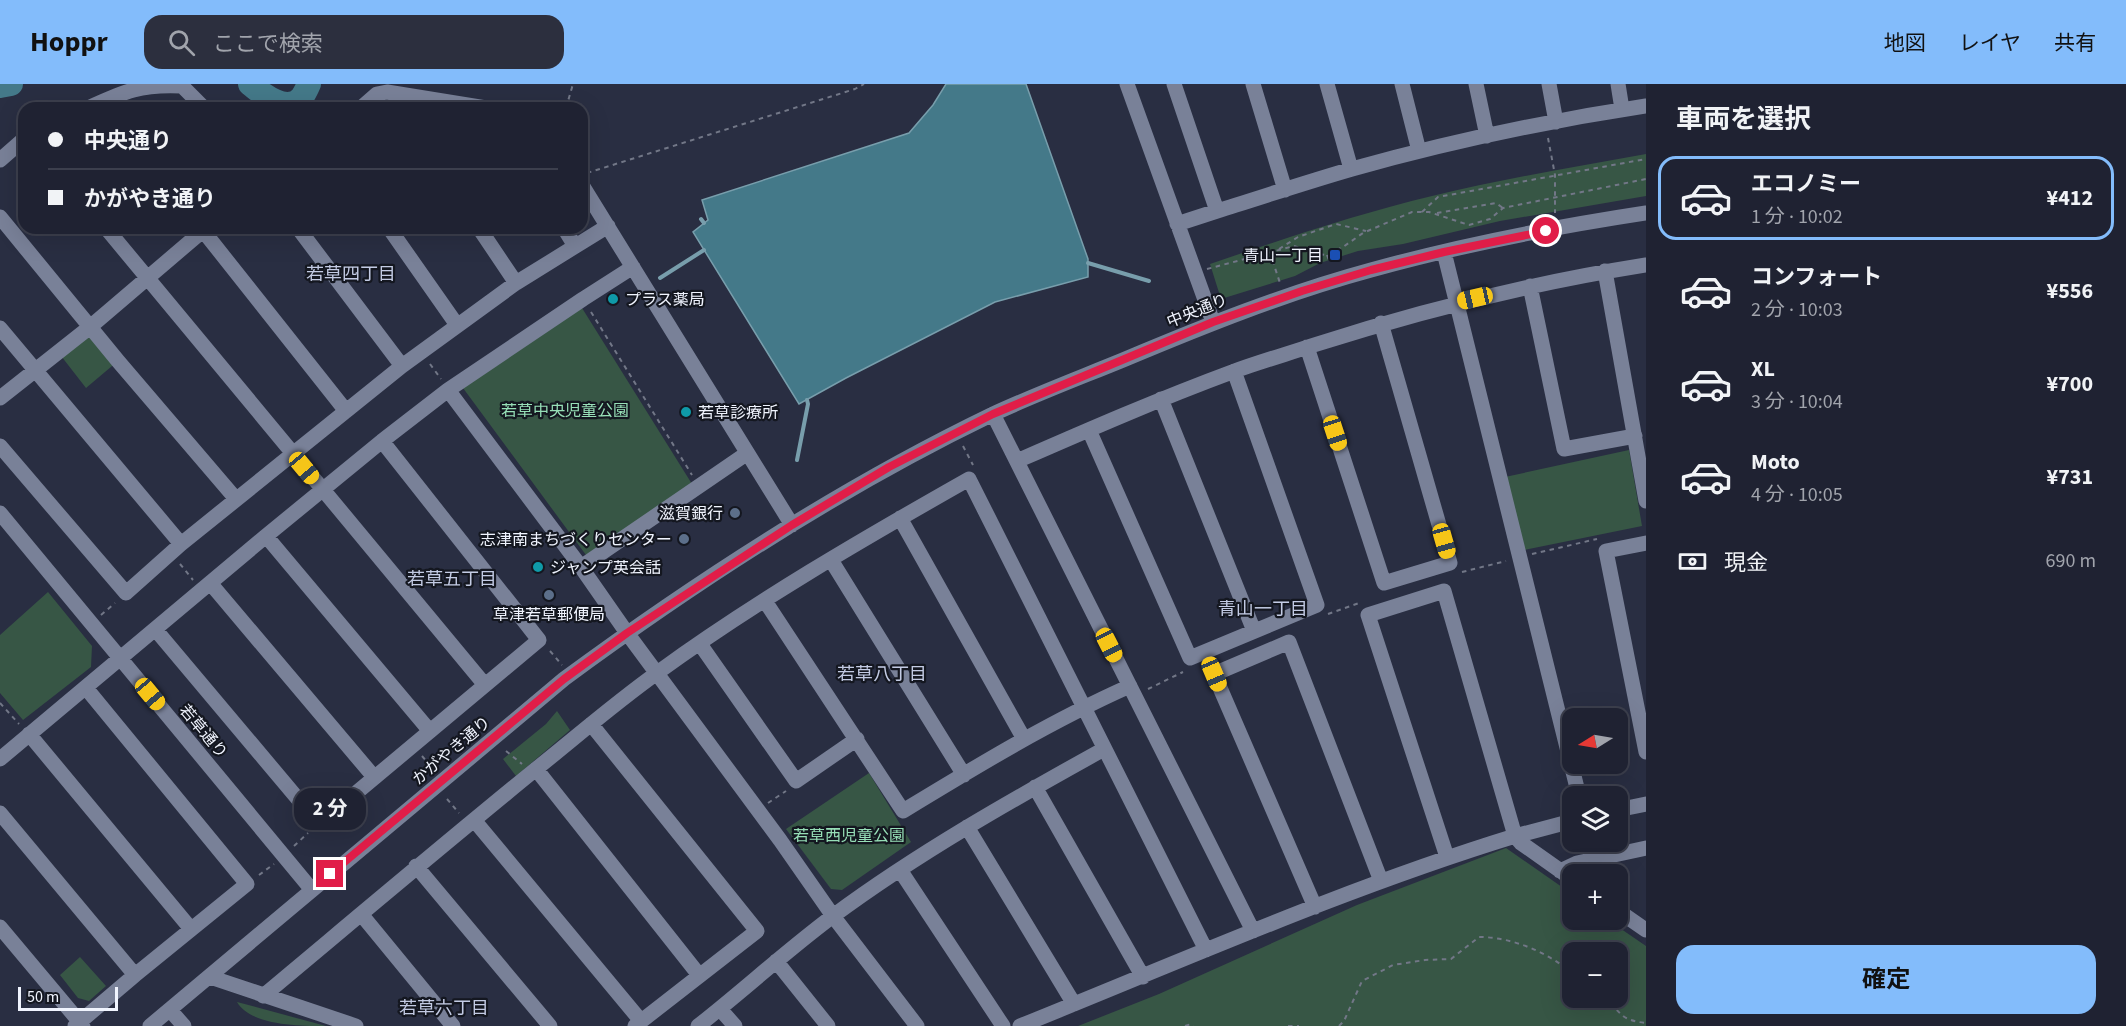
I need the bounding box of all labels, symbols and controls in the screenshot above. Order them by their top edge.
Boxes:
search box [144,15,564,69]
text: Hoppr [30,22,108,62]
icon: search [165,26,198,59]
text: ここで検索 [213,28,323,60]
text: 地図 [1884,28,1926,58]
text: レイヤ [1959,28,2021,58]
text: 共有 [2054,28,2096,58]
text: 車両を選択 [1676,100,1811,139]
text: 中央通り [84,125,172,157]
text: エコノミー [1751,168,1861,200]
icon: car [1679,171,1733,225]
text: ¥412 [2047,182,2093,214]
text: かがやき通り [84,183,216,215]
text: 1 分 · 10:02 [1751,203,1843,231]
route start [1532,217,1559,244]
place label: 青山一丁目 [1243,245,1323,267]
marker: 青山一丁目 [1328,248,1342,262]
text: コンフォート [1751,261,1882,293]
district label: 若草四丁目 [306,262,396,287]
icon: car [1679,264,1733,318]
text: ¥556 [2047,275,2093,307]
car [1455,285,1495,311]
place label: プラス薬局 [625,289,705,311]
street label: 中央通り [1164,289,1231,333]
marker: プラス薬局 [606,292,620,306]
text: 2 分 · 10:03 [1751,296,1843,324]
text: XL [1751,353,1775,385]
icon: car [1679,357,1733,411]
text: ¥700 [2047,368,2093,400]
text: 3 分 · 10:04 [1751,388,1843,416]
park label: 若草中央児童公園 [501,400,629,422]
place label: 若草診療所 [698,402,778,424]
marker: 若草診療所 [679,405,693,419]
car [1321,413,1349,453]
text: Moto [1751,446,1800,478]
car [286,448,322,488]
icon: car [1679,450,1733,504]
text: ¥731 [2047,461,2093,493]
text: 4 分 · 10:05 [1751,481,1843,509]
place label: 滋賀銀行 [659,503,723,525]
marker: 滋賀銀行 [728,506,742,520]
car [1430,521,1458,561]
place label: 志津南まちづくりセンター [480,529,672,551]
marker: 志津南まちづくりセンター [677,532,691,546]
icon: cash [1676,545,1709,578]
text: 現金 [1724,547,1768,579]
text: 690 m [2046,547,2096,575]
place label: ジャンプ英会話 [550,557,661,579]
marker: ジャンプ英会話 [531,560,545,574]
district label: 若草五丁目 [407,567,497,592]
marker: 草津若草郵便局 [542,588,556,602]
district label: 青山一丁目 [1218,597,1308,622]
place label: 草津若草郵便局 [493,604,605,626]
car [1093,625,1125,665]
car [1199,654,1229,694]
district label: 若草八丁目 [837,662,927,687]
car [132,674,168,714]
street label: 若草通り [174,700,232,763]
north arrow [1562,708,1628,774]
map controls [1562,708,1628,1008]
street label: かがやき通り [408,711,495,790]
button: layers [1562,786,1628,852]
callout: 2 分 [294,787,366,829]
text: 2 分 [313,795,347,823]
park label: 若草西児童公園 [793,825,905,847]
route end [316,860,343,887]
button: + [1562,864,1628,930]
button: − [1562,942,1628,1008]
button: 確定 [1676,945,2096,1014]
scale bar [18,984,118,1012]
text: 50 m [27,986,59,1008]
district label: 若草六丁目 [399,996,489,1021]

